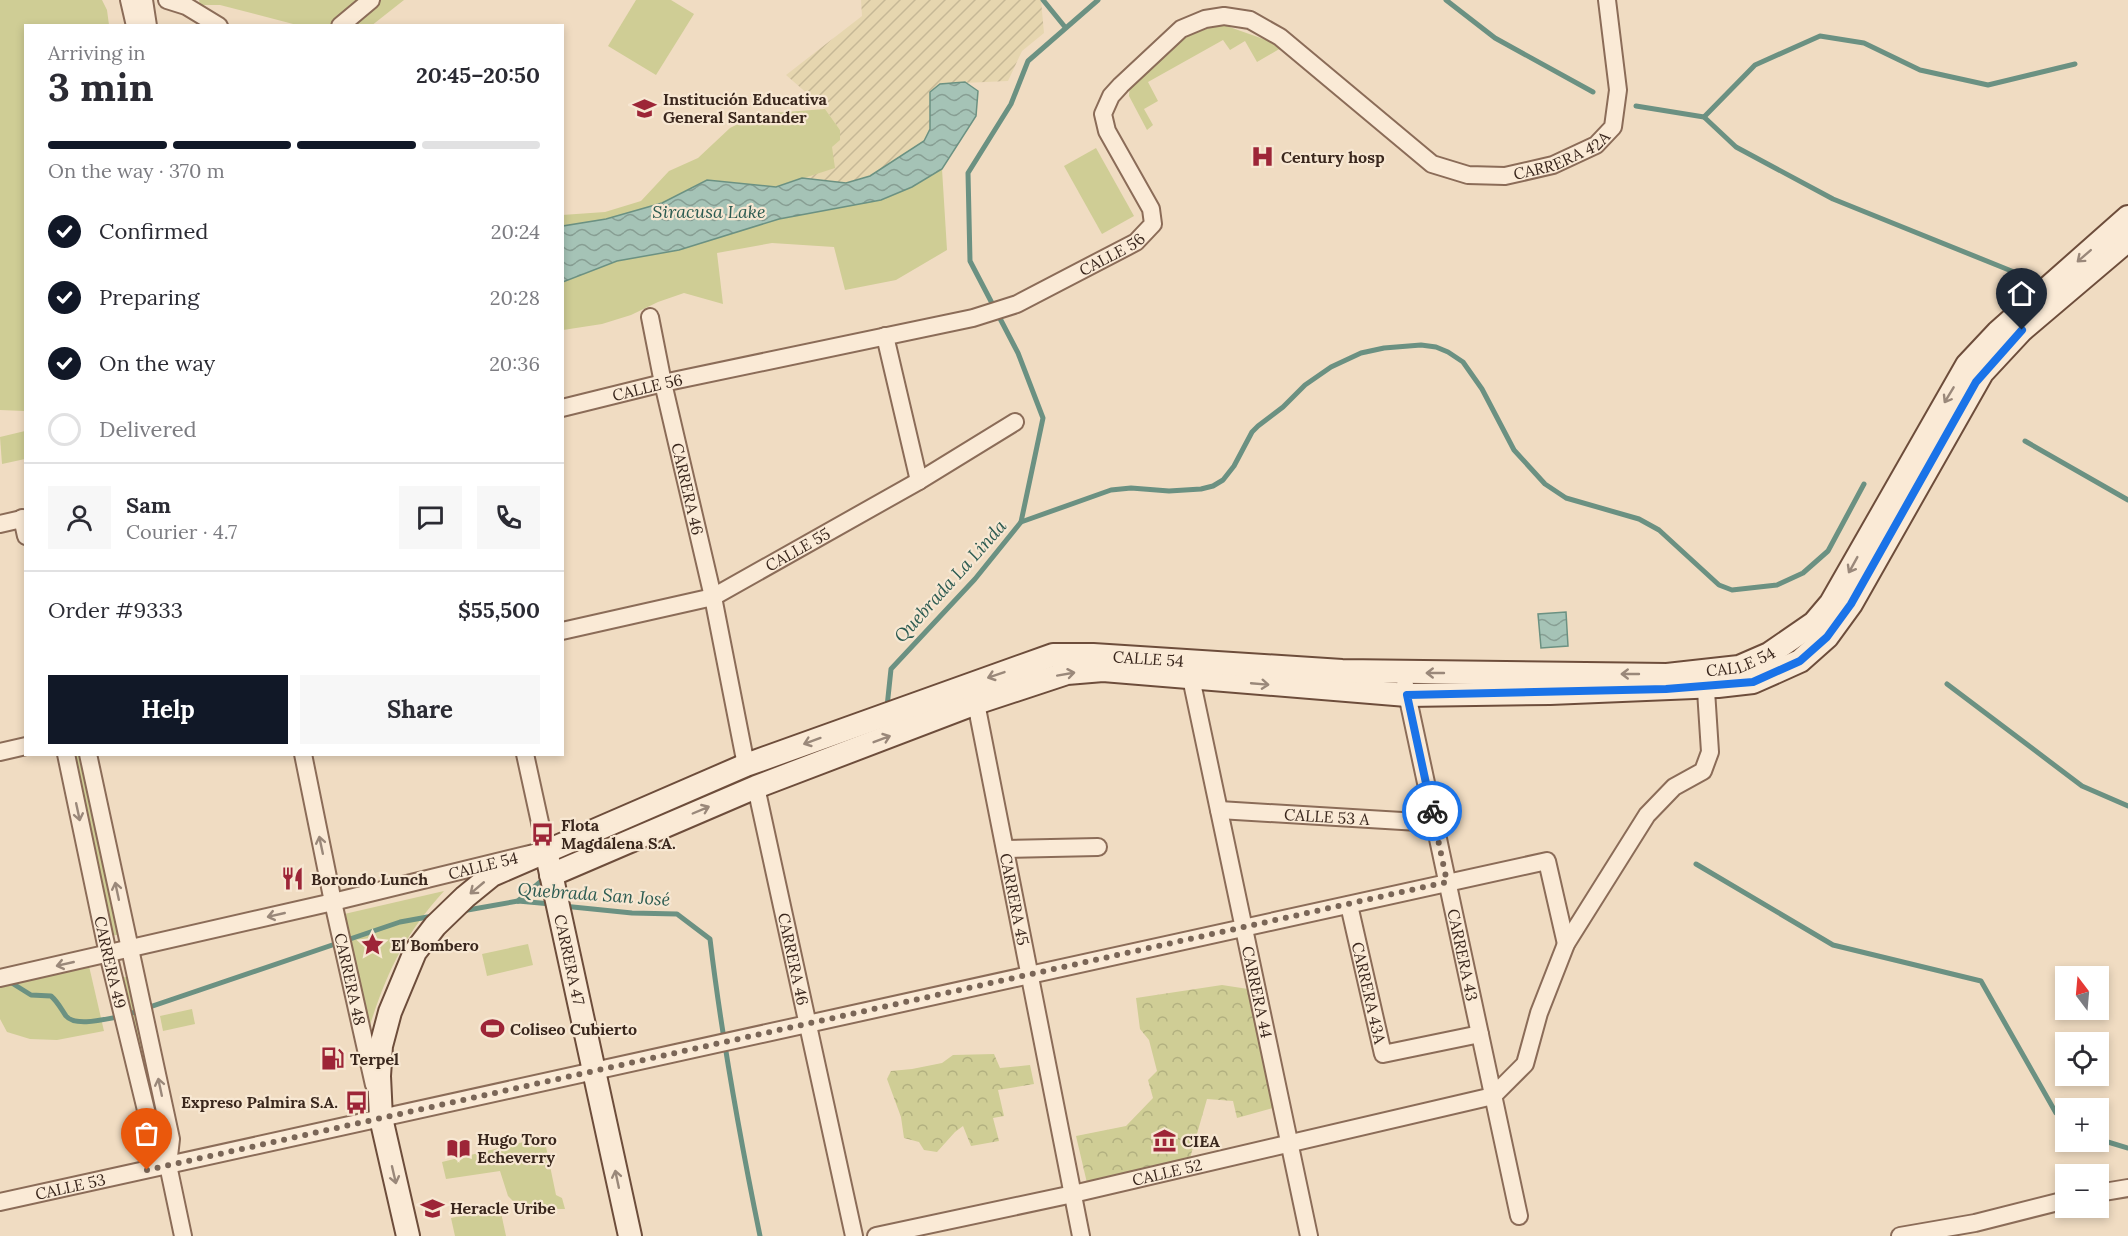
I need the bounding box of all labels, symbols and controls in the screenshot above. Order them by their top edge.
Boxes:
text: Arriving in [48,40,145,65]
text: 20:45–20:50 [416,61,540,89]
text: 3 min [48,62,154,112]
place label: Institución Educativa General Santander [663,89,827,127]
school or university icon: Institución Educativa General Santander [632,95,658,121]
street label: CARRERA 42A [1511,126,1615,184]
hospital icon: Century hosp [1250,144,1276,170]
place label: Century hosp [1281,147,1385,167]
text: On the way · 370 m [48,158,225,183]
water label: Siracusa Lake [652,200,766,223]
icon: check [48,215,81,248]
text: Confirmed [99,217,208,245]
text: 20:24 [491,219,540,244]
street label: CALLE 56 [1076,229,1149,280]
one-way arrow [2077,249,2092,263]
pin [1996,268,2047,330]
icon: home [2005,277,2038,310]
icon: check [48,281,81,314]
text: Preparing [99,283,199,311]
text: 20:28 [490,285,540,310]
icon: check [48,347,81,380]
text: On the way [99,349,215,377]
text: 20:36 [489,351,540,376]
street label: CALLE 56 [610,369,684,405]
one-way arrow [1942,386,1954,403]
text: Delivered [99,415,197,443]
street label: CARRERA 46 [667,441,708,537]
button: person [48,486,111,549]
button: chat [399,486,462,549]
button: phone [477,486,540,549]
text: Sam [126,491,171,519]
water label: Quebrada La Linda [889,515,1011,647]
text: Courier · 4.7 [126,519,237,544]
street label: CALLE 55 [762,523,834,575]
one-way arrow [1847,555,1858,573]
text: Order #9333 [48,596,183,624]
text: $55,500 [458,596,540,624]
street label: CALLE 54 [1705,643,1779,681]
street label: CALLE 54 [1112,646,1185,671]
one-way arrow [1425,667,1445,679]
one-way arrow [1056,668,1075,679]
one-way arrow [1620,668,1640,680]
one-way arrow [987,670,1006,681]
button: Help [48,675,288,744]
button: Share [300,675,540,744]
one-way arrow [1250,679,1270,690]
one-way arrow [873,732,891,743]
one-way arrow [803,736,822,747]
courier [1402,781,1462,841]
icon: bike [1416,795,1449,828]
one-way arrow [73,801,84,821]
one-way arrow [691,804,710,815]
street label: CALLE 53 A [1283,804,1371,829]
place label: Flota Magdalena S.A. [561,815,676,853]
bus stop icon: Flota Magdalena S.A. [530,821,556,847]
one-way arrow [315,835,326,855]
street label: CALLE 54 [446,847,520,884]
street label: CARRERA 45 [996,851,1034,947]
restaurant icon: Borondo Lunch [280,866,306,892]
place label: Borondo Lunch [311,869,428,889]
water label: Quebrada San José [517,877,671,911]
one-way arrow [470,881,485,895]
one-way arrow [111,882,123,901]
street label: CARRERA 43 [1443,907,1483,1003]
one-way arrow [266,910,286,921]
street label: CARRERA 46 [774,911,813,1007]
street label: CARRERA 47 [550,912,589,1007]
street label: CARRERA 49 [90,914,131,1011]
street label: CARRERA 48 [330,931,370,1027]
place icon: El Bombero [360,932,386,958]
place label: El Bombero [391,935,479,955]
street label: CARRERA 43A [1348,940,1391,1047]
street label: CARRERA 44 [1238,944,1277,1040]
one-way arrow [56,958,75,970]
north arrow [2055,966,2109,1020]
map controls [2055,966,2109,1218]
sports icon: Coliseo Cubierto [479,1016,505,1042]
place label: Coliseo Cubierto [510,1019,637,1039]
button: locate [2055,1032,2109,1086]
fuel station icon: Terpel [319,1046,345,1072]
place label: Terpel [350,1049,399,1069]
one-way arrow [154,1078,165,1097]
bus stop icon: Expreso Palmira S.A. [343,1089,369,1115]
place label: Expreso Palmira S.A. [181,1092,338,1112]
button: + [2055,1098,2109,1152]
pin [121,1108,172,1170]
icon: bag [130,1117,163,1150]
museum icon: CIEA [1151,1128,1177,1154]
place label: Hugo Toro Echeverry [477,1129,557,1167]
place label: CIEA [1182,1131,1220,1151]
library icon: Hugo Toro Echeverry [446,1135,472,1161]
street label: CALLE 52 [1130,1154,1204,1190]
button: − [2055,1164,2109,1218]
one-way arrow [389,1165,400,1184]
street label: CALLE 53 [33,1169,107,1204]
one-way arrow [611,1170,622,1189]
school or university icon: Heracle Uribe [419,1195,445,1221]
place label: Heracle Uribe [450,1198,556,1218]

